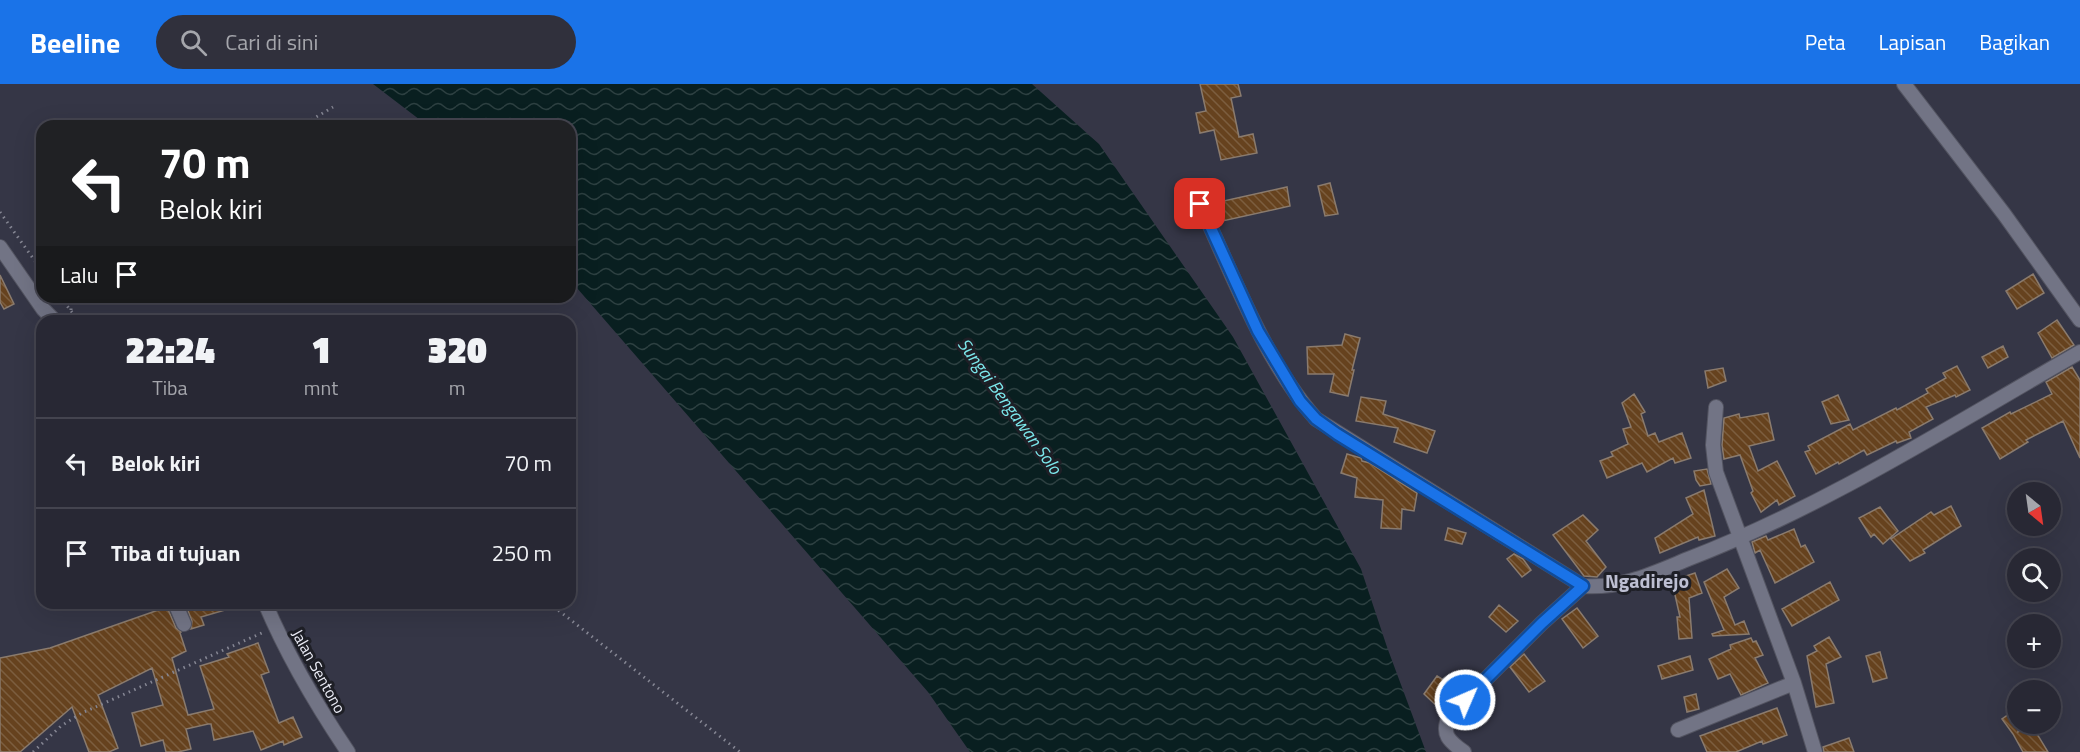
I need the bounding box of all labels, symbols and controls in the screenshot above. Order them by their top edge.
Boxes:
search box [156,15,576,69]
text: Beeline [30,21,120,64]
text: Cari di sini [225,25,318,59]
icon: search [177,26,210,59]
text: Peta [1805,26,1846,58]
text: Lapisan [1879,26,1946,58]
text: Bagikan [1979,26,2050,58]
text: 70 m [159,130,251,194]
icon: left [60,144,138,222]
pin [1174,178,1225,229]
icon: arrive [1183,187,1216,220]
text: Belok kiri [159,188,263,229]
text: Lalu [60,258,98,292]
icon: arrive [110,258,143,291]
text: 22:24 [125,322,215,377]
text: 1 [311,322,331,377]
text: 320 [427,322,487,377]
water label: Sungai Bengawan Solo [951,332,1069,481]
text: Tiba [152,372,188,403]
text: mnt [304,372,338,403]
text: m [449,372,465,403]
text: Belok kiri [111,446,200,480]
text: 70 m [504,446,552,480]
icon: left [60,447,93,480]
north arrow [2007,482,2061,536]
map controls [2007,482,2061,734]
text: Tiba di tujuan [111,536,240,570]
text: 250 m [492,536,552,570]
icon: arrive [60,537,93,570]
button: search [2007,548,2061,602]
district label: Ngadirejo [1605,565,1689,596]
button: + [2007,614,2061,668]
street label: Jalan Sentono [286,625,352,717]
position arrow [1433,668,1497,732]
button: − [2007,680,2061,734]

